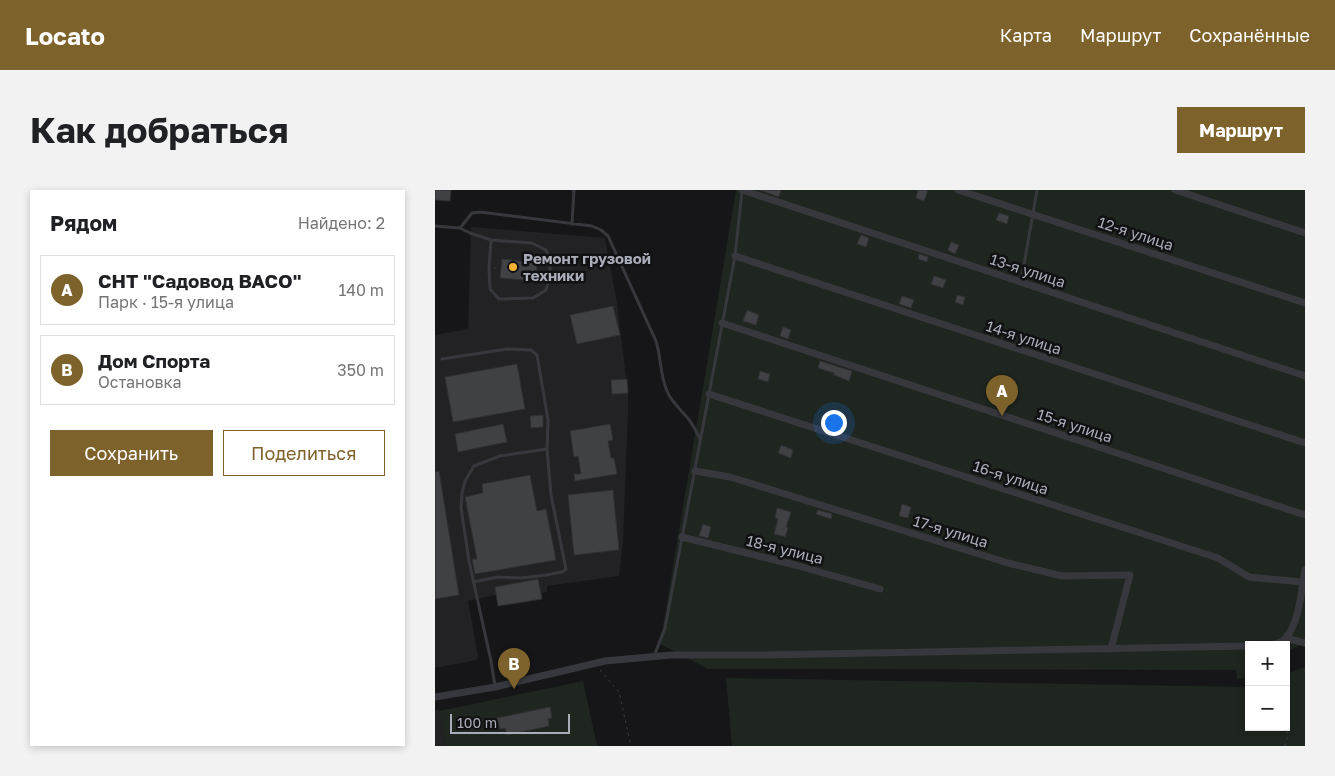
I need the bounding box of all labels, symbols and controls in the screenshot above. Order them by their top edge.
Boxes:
text: Locato [25,21,105,50]
text: Карта [1000,24,1052,46]
text: Маршрут [1080,24,1161,46]
text: Сохранённые [1189,24,1310,46]
button: Маршрут [1177,107,1305,153]
text: Как добраться [30,109,288,151]
text: Рядом [50,210,117,236]
street label: 12-я улица [1096,212,1176,254]
text: Найдено: 2 [298,213,385,233]
place label: Ремонт грузовой техники [523,249,651,284]
street label: 13-я улица [988,249,1068,291]
marker: Ремонт грузовой техники [507,261,519,273]
text: СНТ "Садовод ВАСО" [98,269,301,292]
text: A [61,280,73,300]
text: 140 m [338,280,384,300]
text: Парк · 15-я улица [98,292,234,312]
street label: 14-я улица [984,316,1064,358]
text: Дом Спорта [98,349,210,372]
text: B [61,360,73,380]
text: 350 m [337,360,384,380]
text: Остановка [98,372,182,392]
pin: A [986,375,1018,416]
street label: 15-я улица [1035,404,1115,446]
your location [821,410,847,436]
button: Сохранить [50,430,213,476]
button: Поделиться [223,430,385,476]
street label: 16-я улица [971,456,1051,498]
street label: 17-я улица [911,511,991,551]
street label: 18-я улица [745,531,825,567]
map controls [1245,641,1290,731]
button: + [1245,641,1290,686]
pin: B [498,648,530,689]
button: − [1245,686,1290,731]
scale bar [450,711,570,734]
text: 100 m [457,714,497,731]

